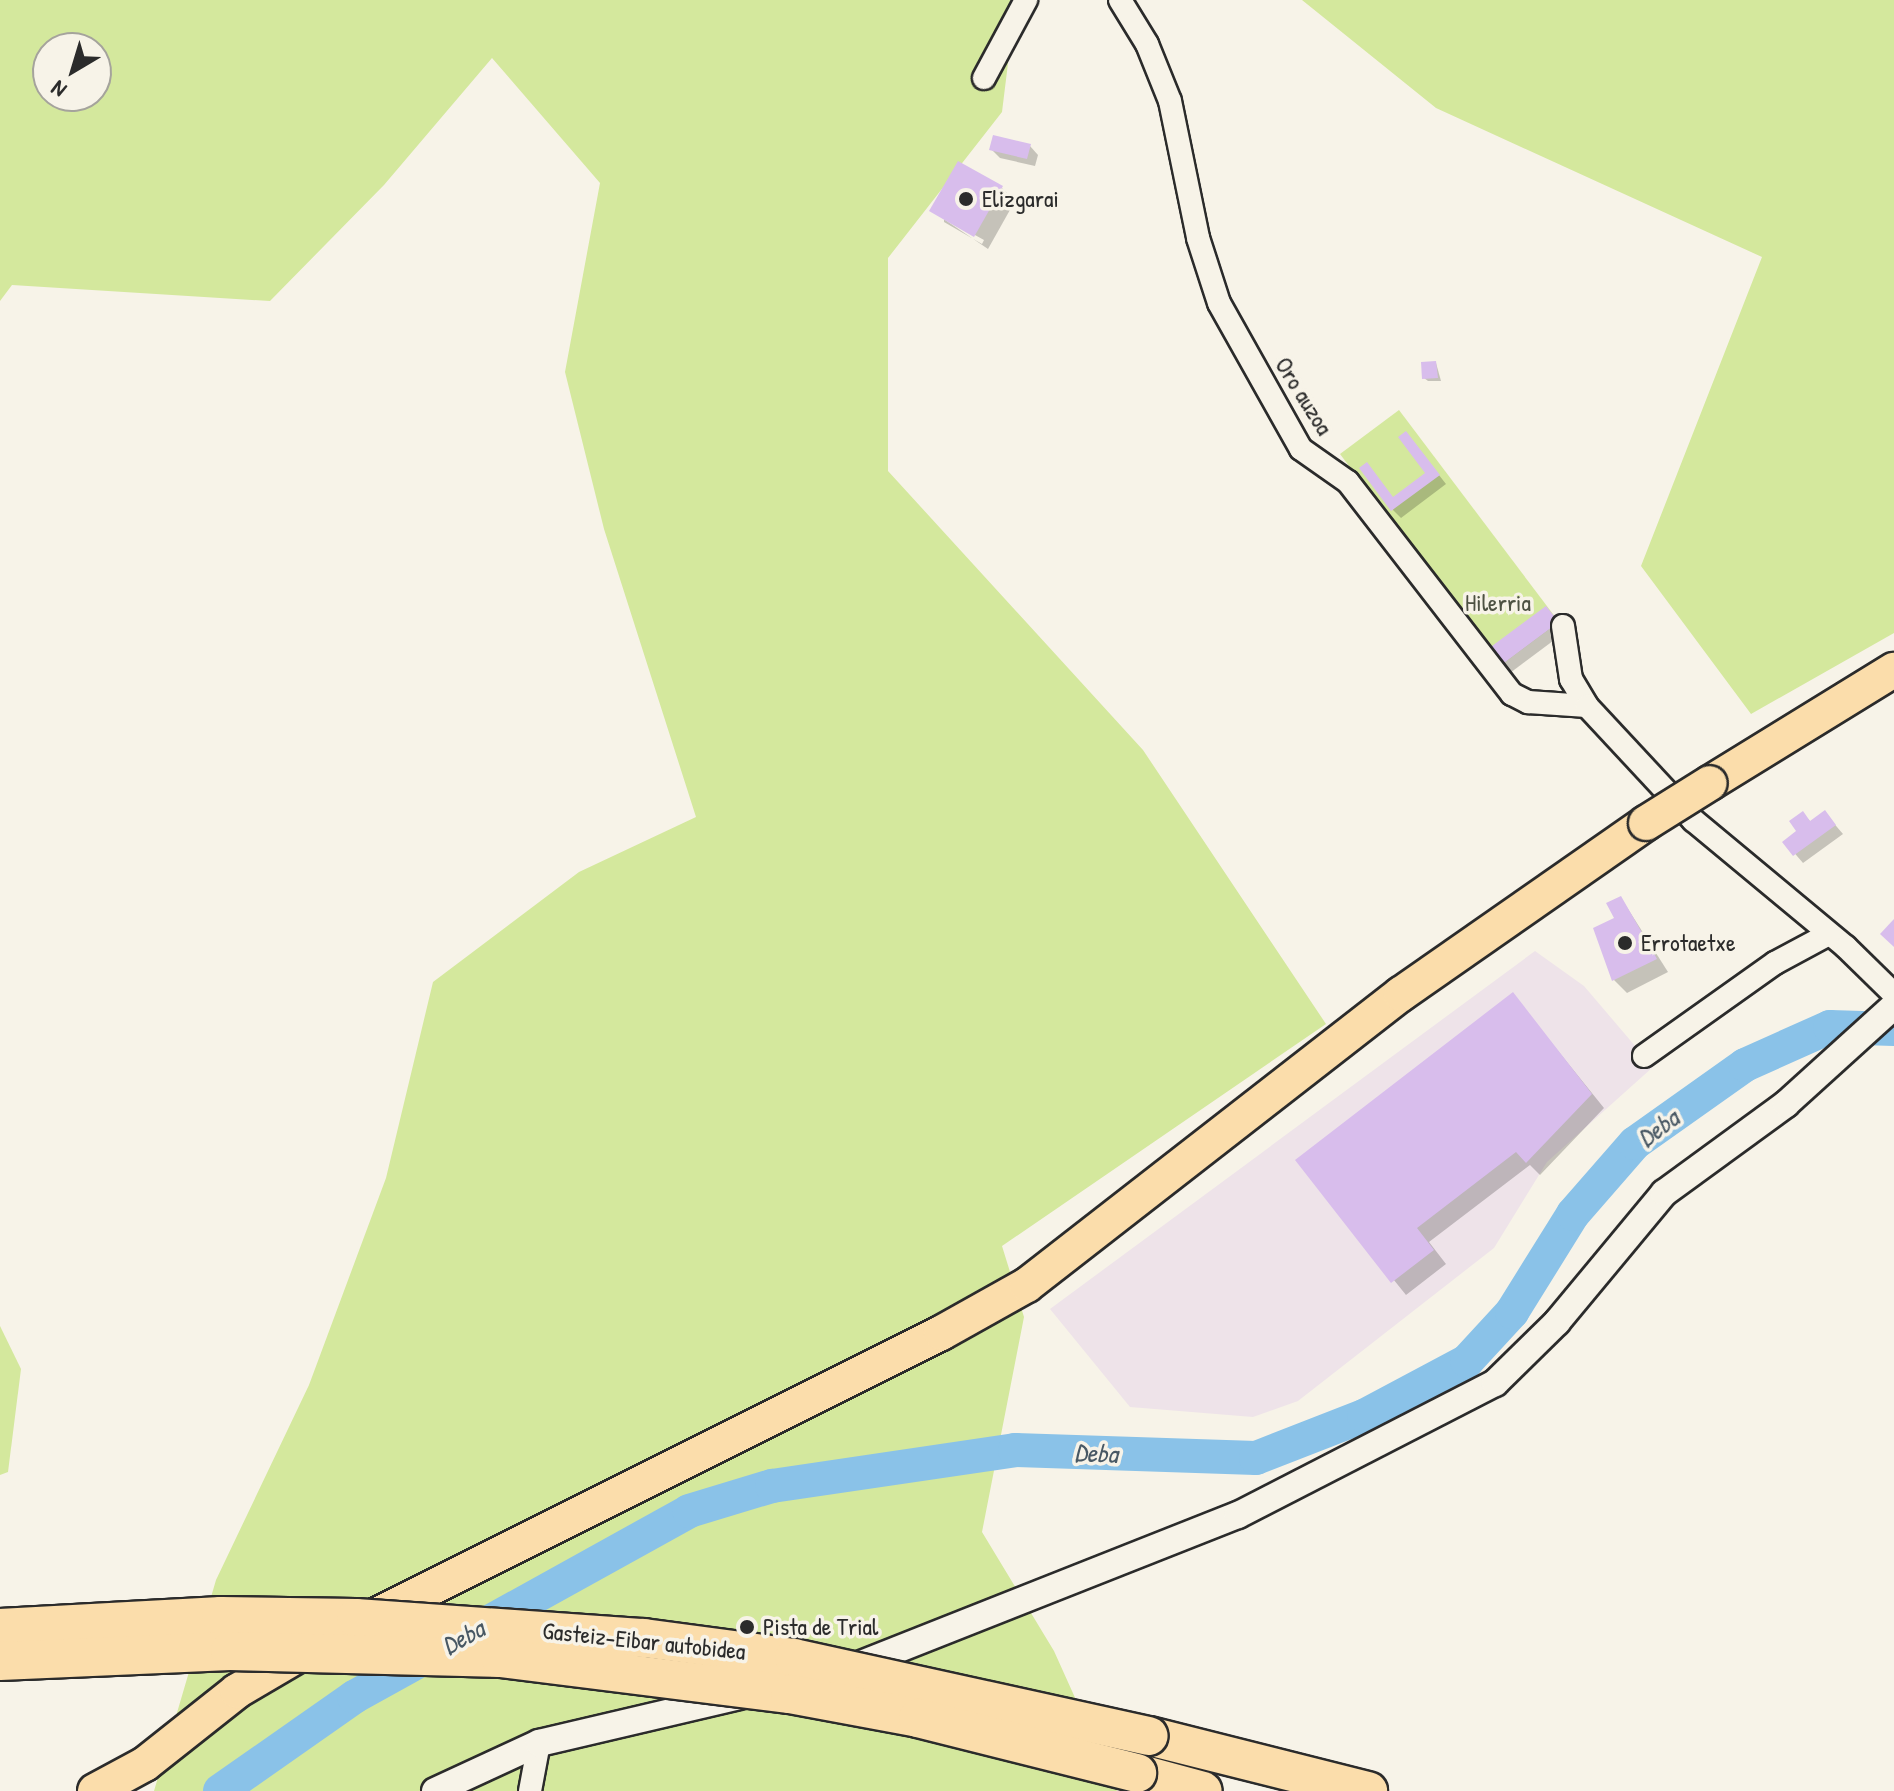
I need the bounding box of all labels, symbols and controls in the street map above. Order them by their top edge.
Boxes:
north arrow [32,32,112,112]
text: N [45,74,72,105]
place label: Elizgarai [982,185,1059,213]
marker: Elizgarai [957,190,975,208]
street label: Oro auzoa [1269,352,1339,440]
park label: Hilerria [1465,589,1531,617]
place label: Errotaetxe [1641,929,1736,957]
marker: Errotaetxe [1616,934,1634,952]
water label: Deba [1631,1102,1685,1154]
water label: Deba [1074,1437,1118,1469]
water label: Deba [436,1613,490,1661]
place label: Pista de Trial [763,1613,878,1641]
street label: Gasteiz-Eibar autobidea [541,1616,747,1666]
marker: Pista de Trial [738,1618,756,1636]

